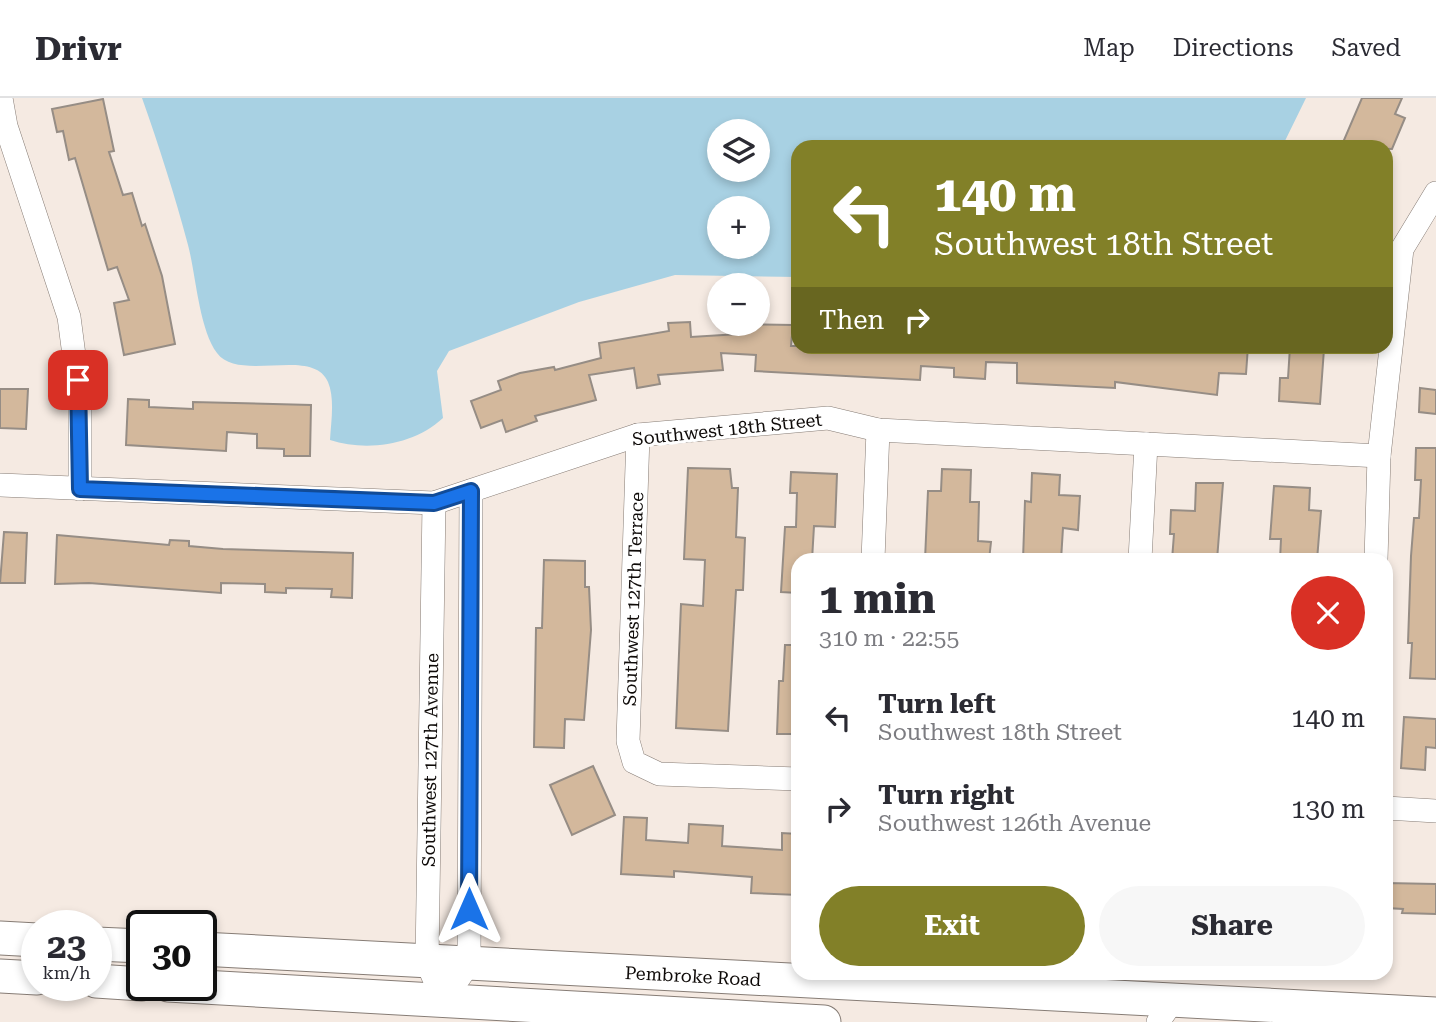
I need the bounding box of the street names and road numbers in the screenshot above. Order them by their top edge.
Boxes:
street label: Southwest 18th Street [631,409,823,449]
street label: Southwest 127th Terrace [619,491,647,706]
street label: Southwest 127th Avenue [418,653,442,867]
street label: Pembroke Road [624,962,762,990]

